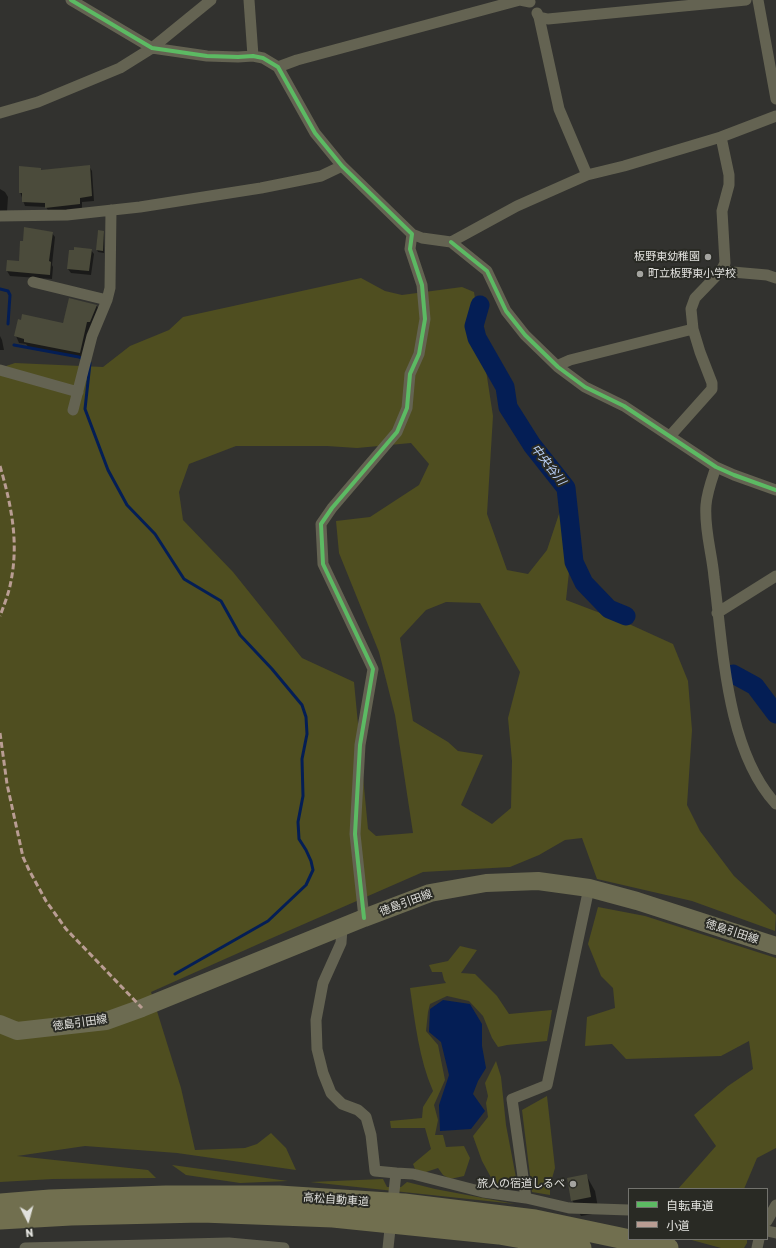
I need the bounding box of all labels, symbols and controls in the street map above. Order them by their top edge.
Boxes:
place label: 板野東幼稚園 [634,250,700,264]
marker: 板野東幼稚園 [703,252,713,262]
place label: 町立板野東小学校 [648,267,736,281]
marker: 町立板野東小学校 [635,269,645,279]
water label: 中央谷川 [528,442,568,488]
street label: 徳島引田線 [378,887,434,919]
street label: 徳島引田線 [704,917,760,947]
street label: 徳島引田線 [52,1013,108,1033]
place label: 旅人の宿道しるべ [477,1177,565,1191]
marker: 旅人の宿道しるべ [568,1179,578,1189]
legend [628,1188,768,1240]
street label: 高松自動車道 [303,1191,369,1209]
text: 自転車道 [666,1199,714,1213]
north arrow [8,1200,48,1240]
text: 小道 [666,1219,690,1233]
text: N [25,1226,34,1239]

